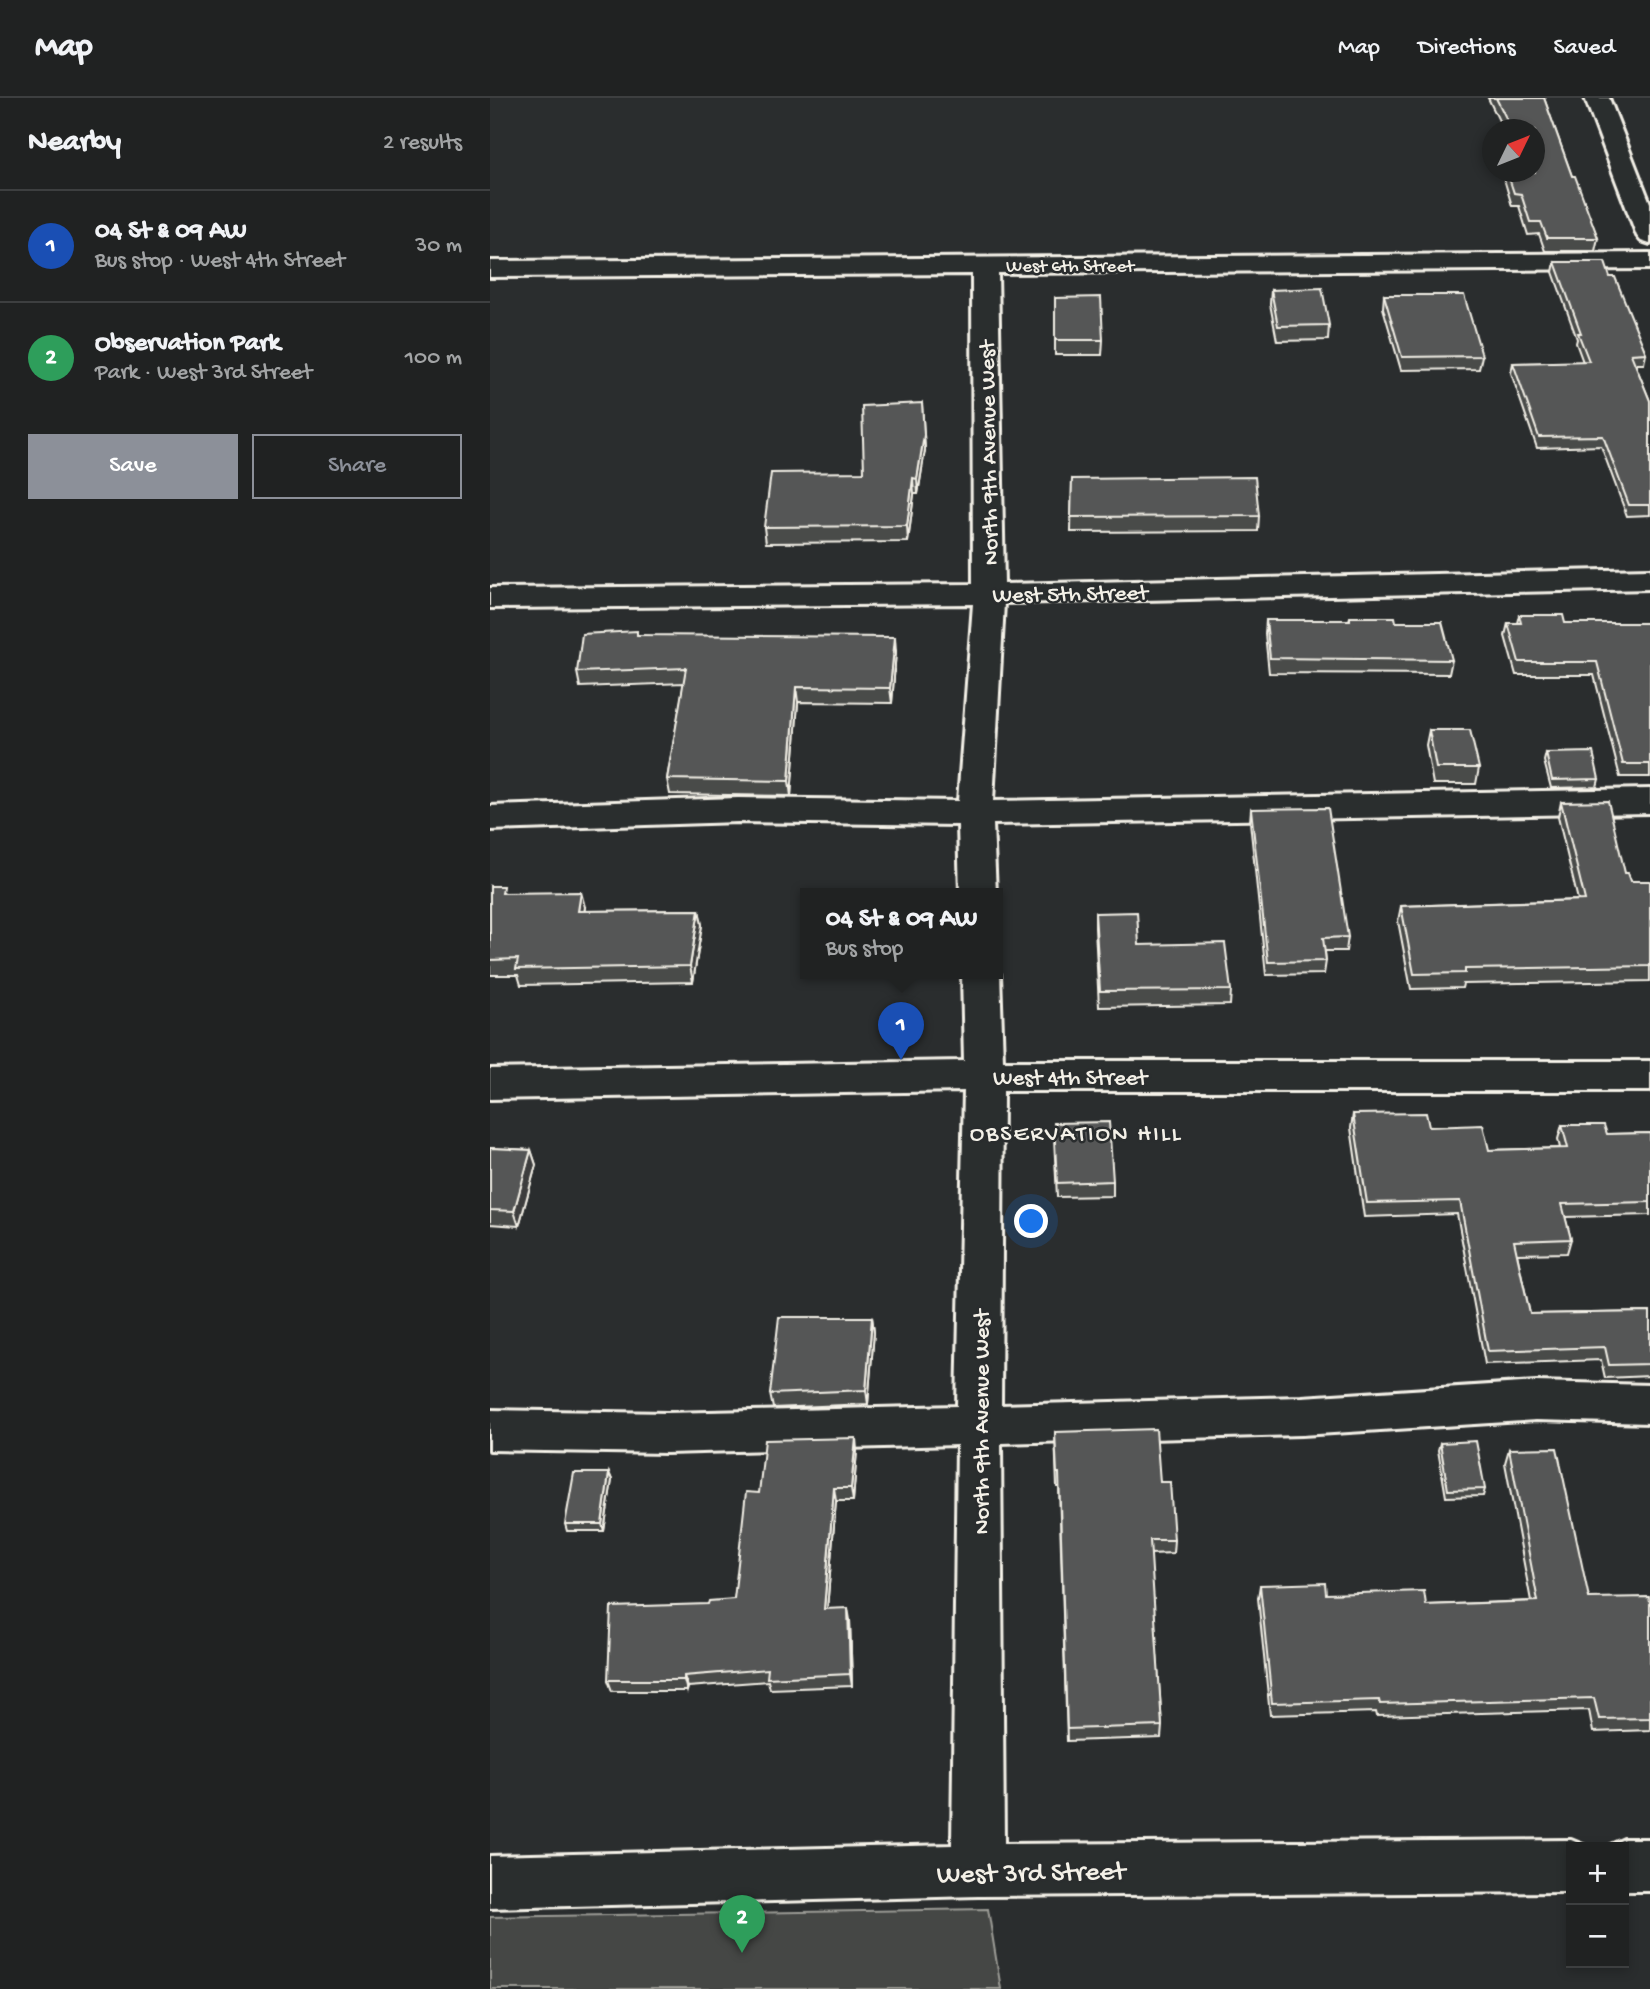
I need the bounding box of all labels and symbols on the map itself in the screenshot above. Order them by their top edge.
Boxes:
north arrow [1482,119,1545,182]
street label: West 6th Street [1006,256,1136,279]
street label: North 9th Avenue West [975,339,1006,566]
street label: West 5th Street [992,581,1150,610]
pin: 1 [878,1002,924,1060]
street label: West 4th Street [993,1066,1149,1093]
district label: OBSERVATION HILL [970,1121,1182,1150]
your location [1014,1204,1048,1238]
street label: North 9th Avenue West [970,1308,997,1534]
street label: West 3rd Street [936,1856,1128,1893]
pin: 2 [719,1895,765,1953]

